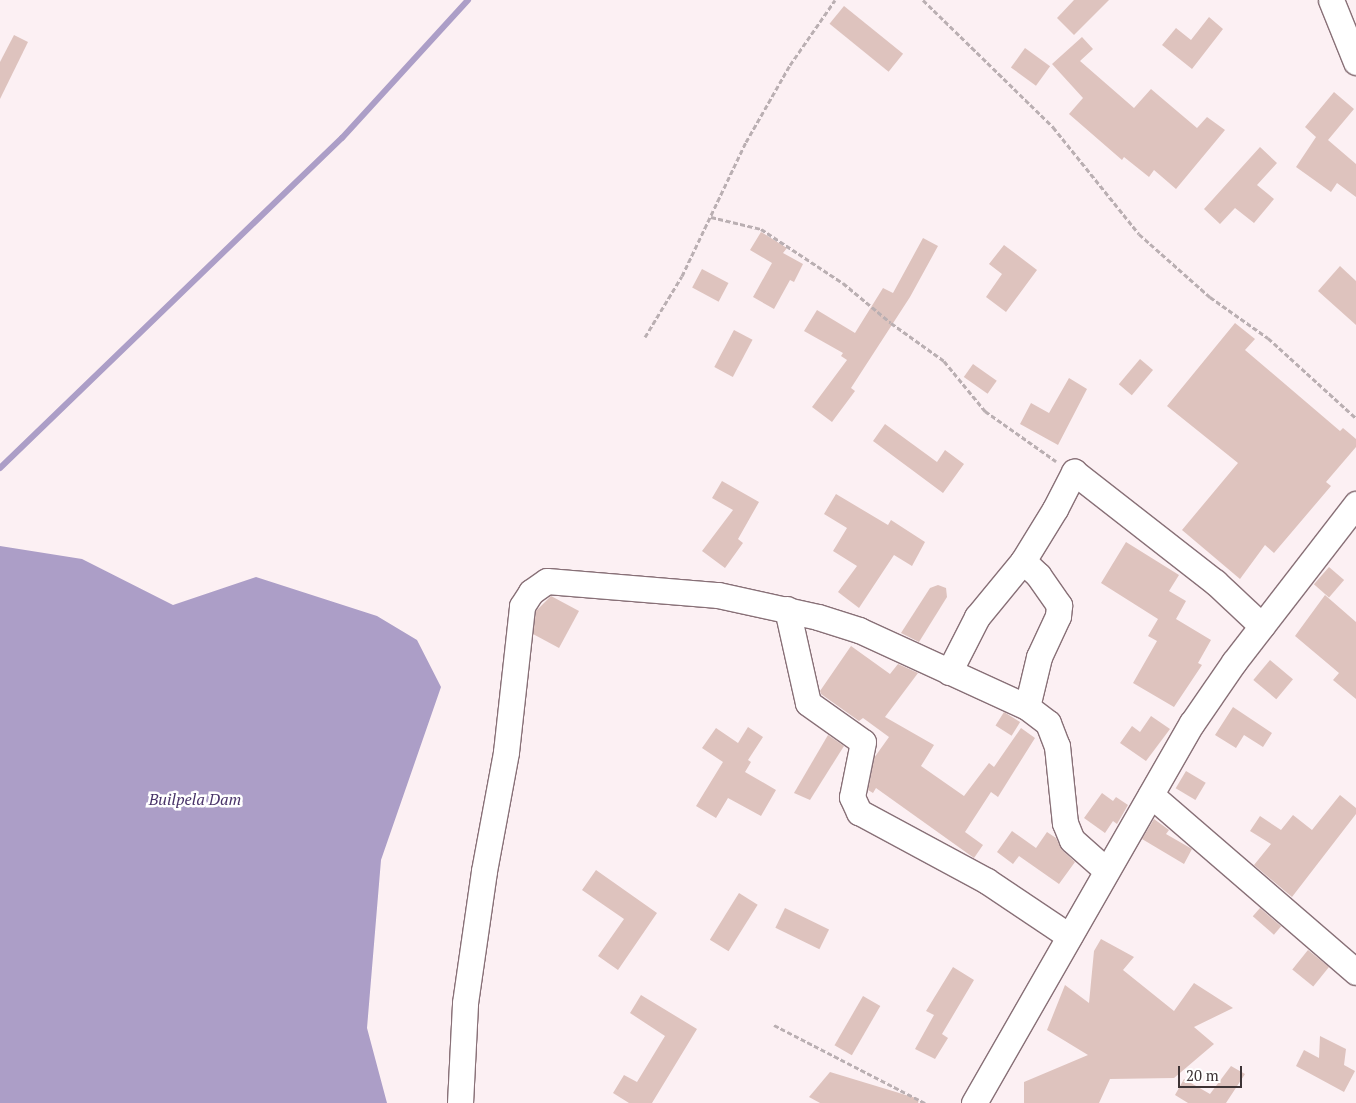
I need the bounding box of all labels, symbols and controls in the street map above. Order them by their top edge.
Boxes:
water label: Builpela Dam [149,789,241,809]
scale bar [1181,1056,1245,1088]
text: 20 m [1186,1065,1219,1085]

